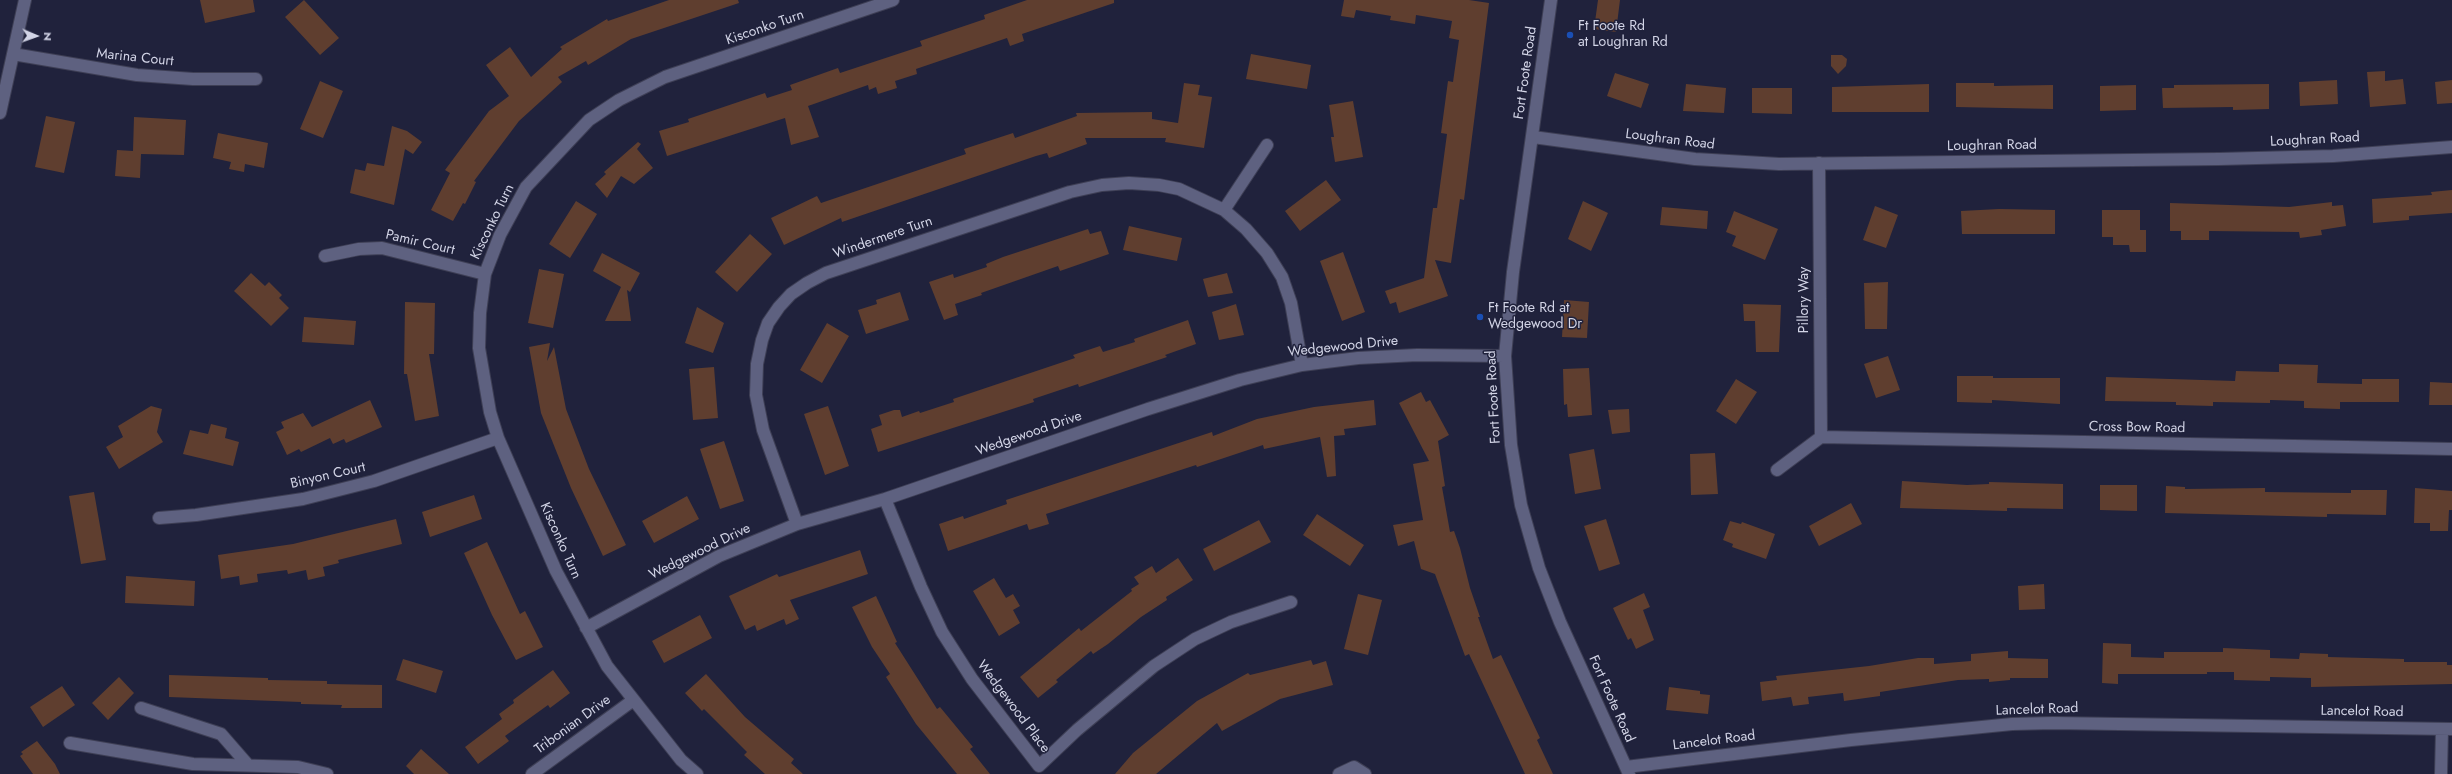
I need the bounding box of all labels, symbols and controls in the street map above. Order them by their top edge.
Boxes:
street label: Kisconko Turn [724,7,806,49]
north arrow [16,16,56,56]
place label: Ft Foote Rd at Loughran Rd [1578,19,1668,52]
street label: Fort Foote Road [1511,26,1541,120]
marker: Ft Foote Rd at Loughran Rd [1565,30,1575,40]
text: N [40,32,56,41]
street label: Marina Court [96,46,174,70]
street label: Loughran Road [1624,126,1716,154]
street label: Loughran Road [2270,129,2360,151]
street label: Loughran Road [1947,137,2037,155]
street label: Kisconko Turn [468,182,518,262]
street label: Windermere Turn [831,213,935,263]
street label: Pamir Court [384,227,456,259]
street label: Pillory Way [1797,267,1813,333]
place label: Ft Foote Rd at Wedgewood Dr [1488,301,1582,334]
marker: Ft Foote Rd at Wedgewood Dr [1475,312,1485,322]
street label: Wedgewood Drive [1287,333,1399,361]
street label: Fort Foote Road [1483,350,1505,444]
street label: Wedgewood Drive [974,408,1084,460]
street label: Cross Bow Road [2089,419,2185,437]
street label: Binyon Court [289,459,367,493]
street label: Kisconko Turn [536,500,584,582]
street label: Wedgewood Drive [647,520,753,584]
street label: Fort Foote Road [1584,653,1638,745]
street label: Wedgewood Place [973,658,1053,756]
street label: Tribonian Drive [532,692,614,758]
street label: Lancelot Road [1995,700,2079,720]
street label: Lancelot Road [2320,703,2404,721]
street label: Lancelot Road [1672,728,1756,754]

